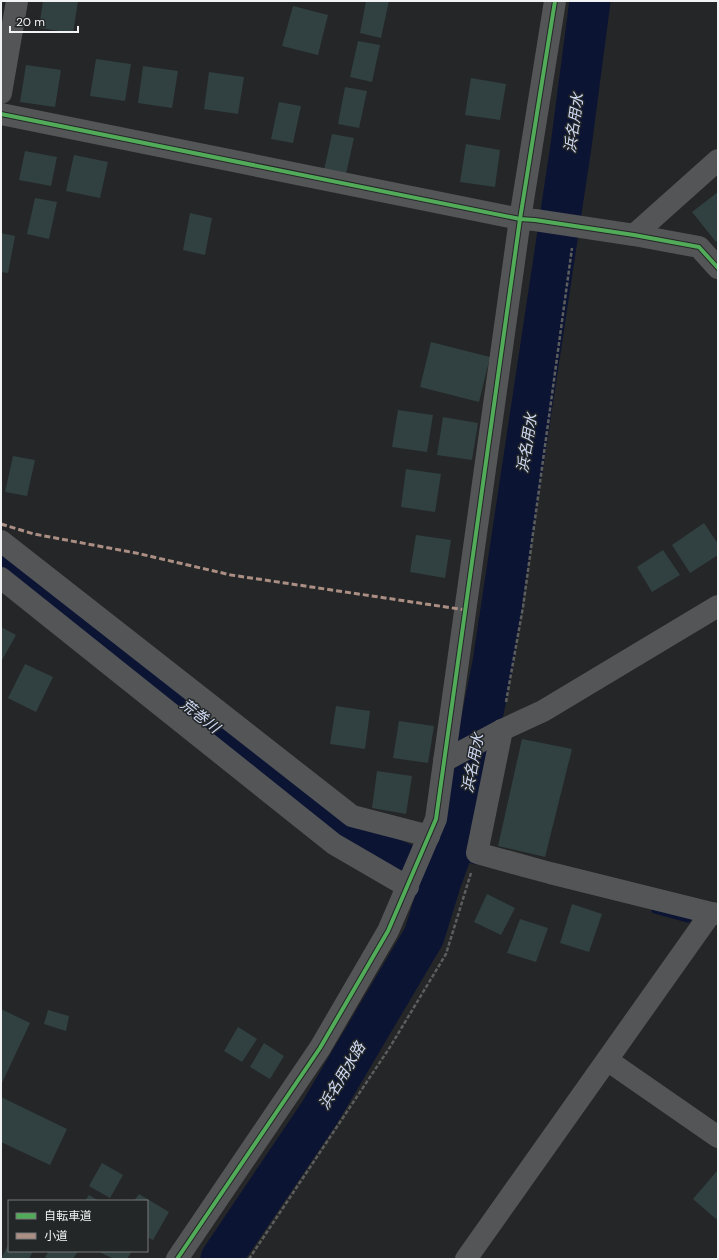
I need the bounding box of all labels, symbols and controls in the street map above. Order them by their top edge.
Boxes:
scale bar [10,8,78,34]
text: 20 m [16,14,45,30]
water label: 浜名用水 [560,90,588,154]
water label: 浜名用水 [512,410,542,474]
water label: 荒巻川 [176,694,225,739]
water label: 浜名用水 [457,730,489,794]
water label: 浜名用水路 [314,1037,371,1113]
legend [8,1200,148,1252]
text: 自転車道 [44,1208,92,1224]
text: 小道 [44,1228,68,1244]

